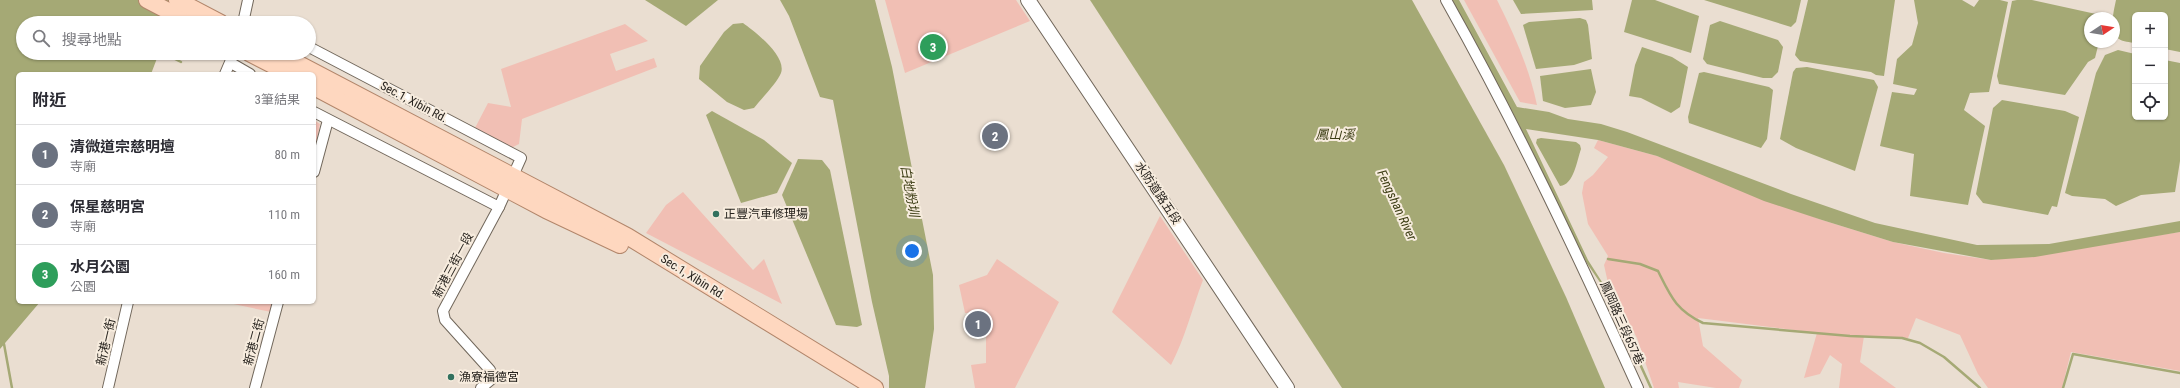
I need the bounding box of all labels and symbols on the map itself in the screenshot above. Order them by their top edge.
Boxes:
north arrow [2084,12,2120,48]
pin: 3 [920,32,946,62]
street label: Sec.1, Xibin Rd. [378,79,450,125]
pin: 2 [982,121,1008,151]
water label: 鳳山溪 [1315,127,1356,142]
street label: 水防道路五段 [1132,159,1184,227]
water label: 白地粉圳 [898,164,922,220]
water label: Fengshan River [1374,167,1420,244]
place label: 正豐汽車修理場 [724,207,808,221]
marker: 正豐汽車修理場 [711,209,721,219]
street label: 新港三街一段 [430,230,476,300]
your location [902,241,922,261]
street label: Sec.1, Xibin Rd. [658,252,728,302]
street label: 鳳岡路三段657巷 [1597,279,1647,367]
pin: 1 [965,309,991,339]
street label: 新港一街 [94,317,118,367]
street label: 新港二街 [241,317,267,367]
place label: 漁寮福德宮 [459,370,519,384]
marker: 漁寮福德宮 [446,372,456,382]

